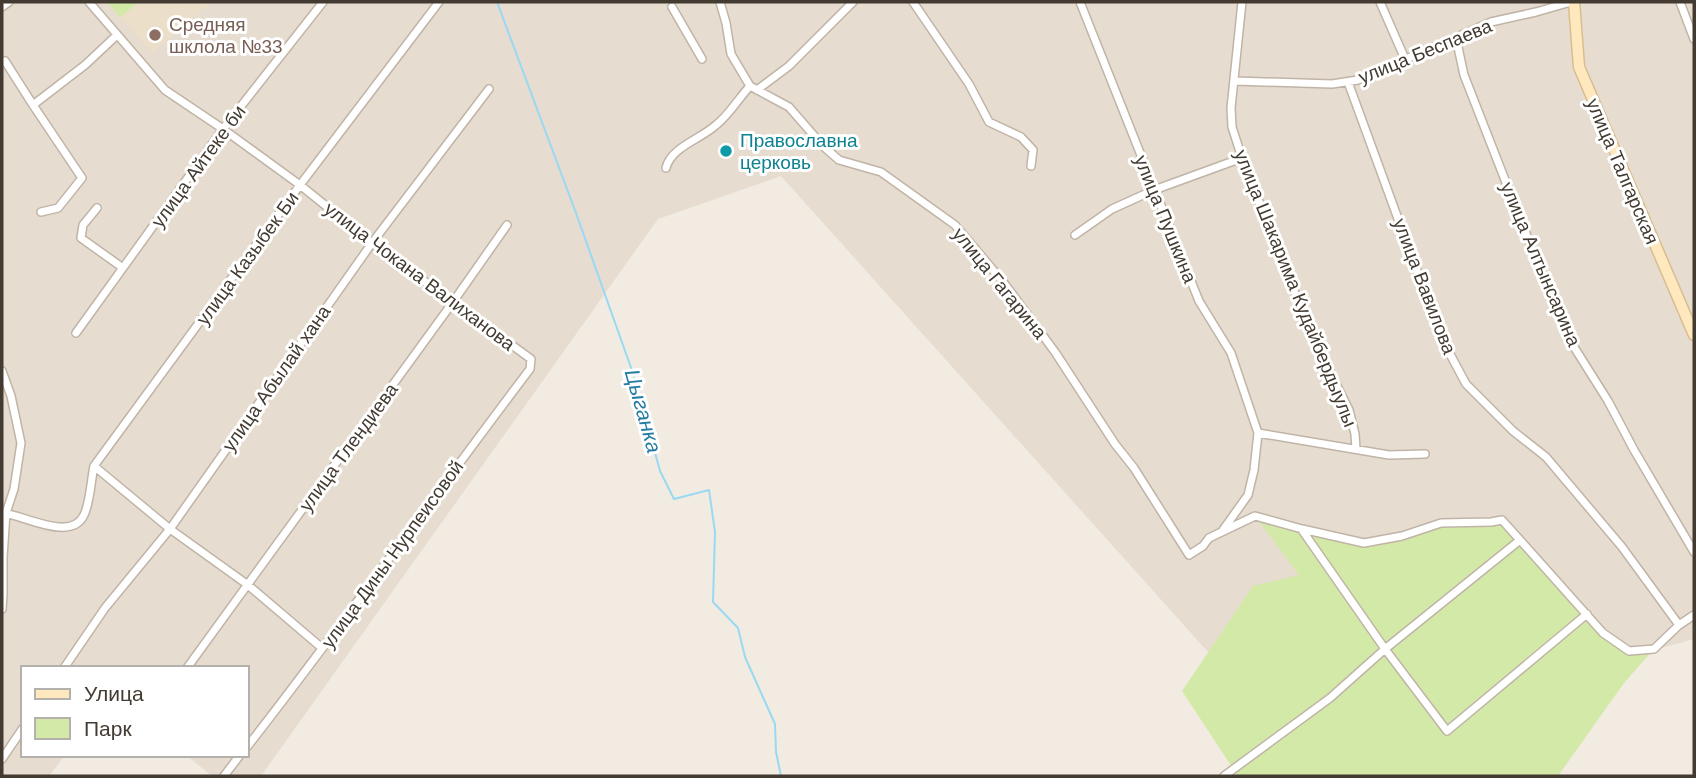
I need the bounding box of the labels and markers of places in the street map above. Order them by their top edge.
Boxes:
place label: Средняя шклола №33 [169,14,283,57]
marker: Средняя шклола №33 [147,27,163,43]
place label: Православна церковь [740,130,858,173]
marker: Православна церковь [718,143,734,159]

